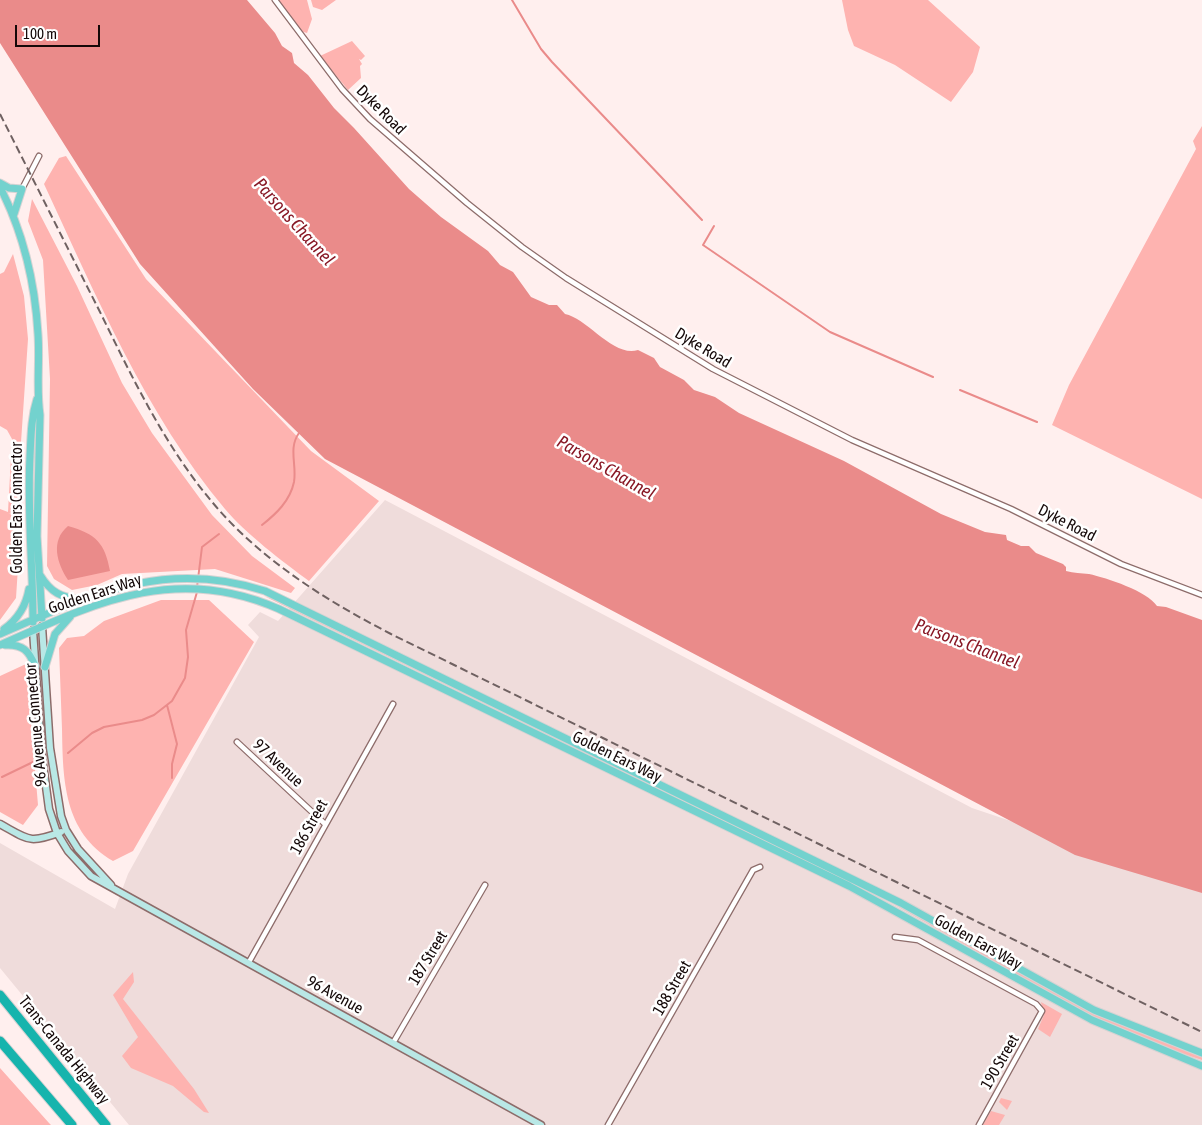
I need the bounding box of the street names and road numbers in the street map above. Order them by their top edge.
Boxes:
street label: Dyke Road [352,81,410,139]
street label: Dyke Road [671,324,735,372]
street label: Golden Ears Connector [7,442,27,574]
street label: Dyke Road [1035,500,1099,546]
street label: Golden Ears Way [46,570,144,618]
street label: 96 Avenue Connector [21,663,51,787]
street label: Golden Ears Way [569,727,665,787]
street label: 97 Avenue [249,735,307,791]
street label: 186 Street [286,796,332,858]
street label: Golden Ears Way [931,910,1025,974]
street label: 187 Street [404,927,452,989]
street label: 188 Street [649,957,695,1019]
street label: 96 Avenue [303,972,367,1018]
street label: Trans-Canada Highway [15,992,113,1108]
street label: 190 Street [977,1031,1023,1093]

